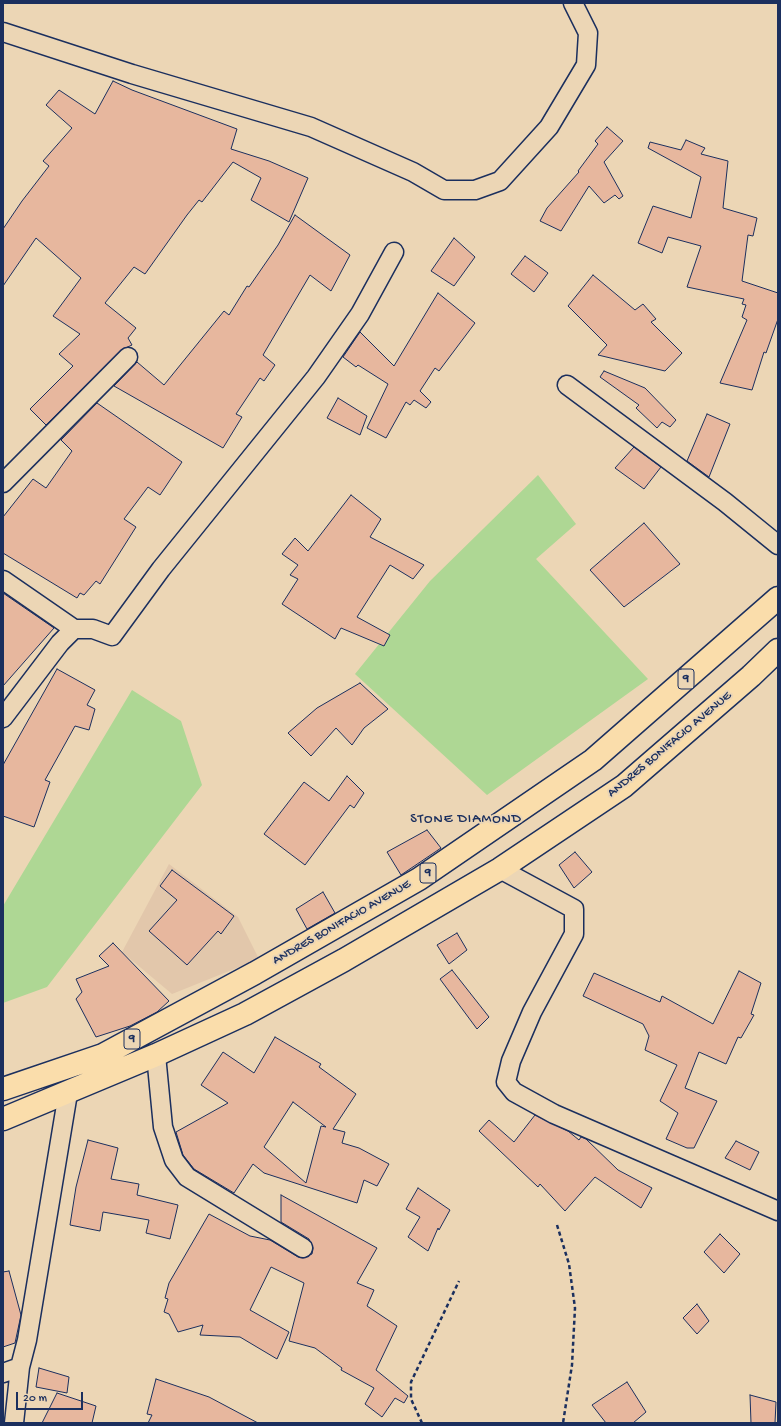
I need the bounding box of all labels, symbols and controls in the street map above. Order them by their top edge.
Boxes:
road number: 9 [678,669,694,689]
street label: ANDRES BONIFACIO AVENUE [605,688,735,802]
district label: STONE DIAMOND [410,812,522,828]
road number: 9 [420,863,436,883]
street label: ANDRES BONIFACIO AVENUE [270,877,414,969]
road number: 9 [124,1029,140,1049]
scale bar [18,1384,85,1410]
text: 20 m [23,1392,47,1406]

